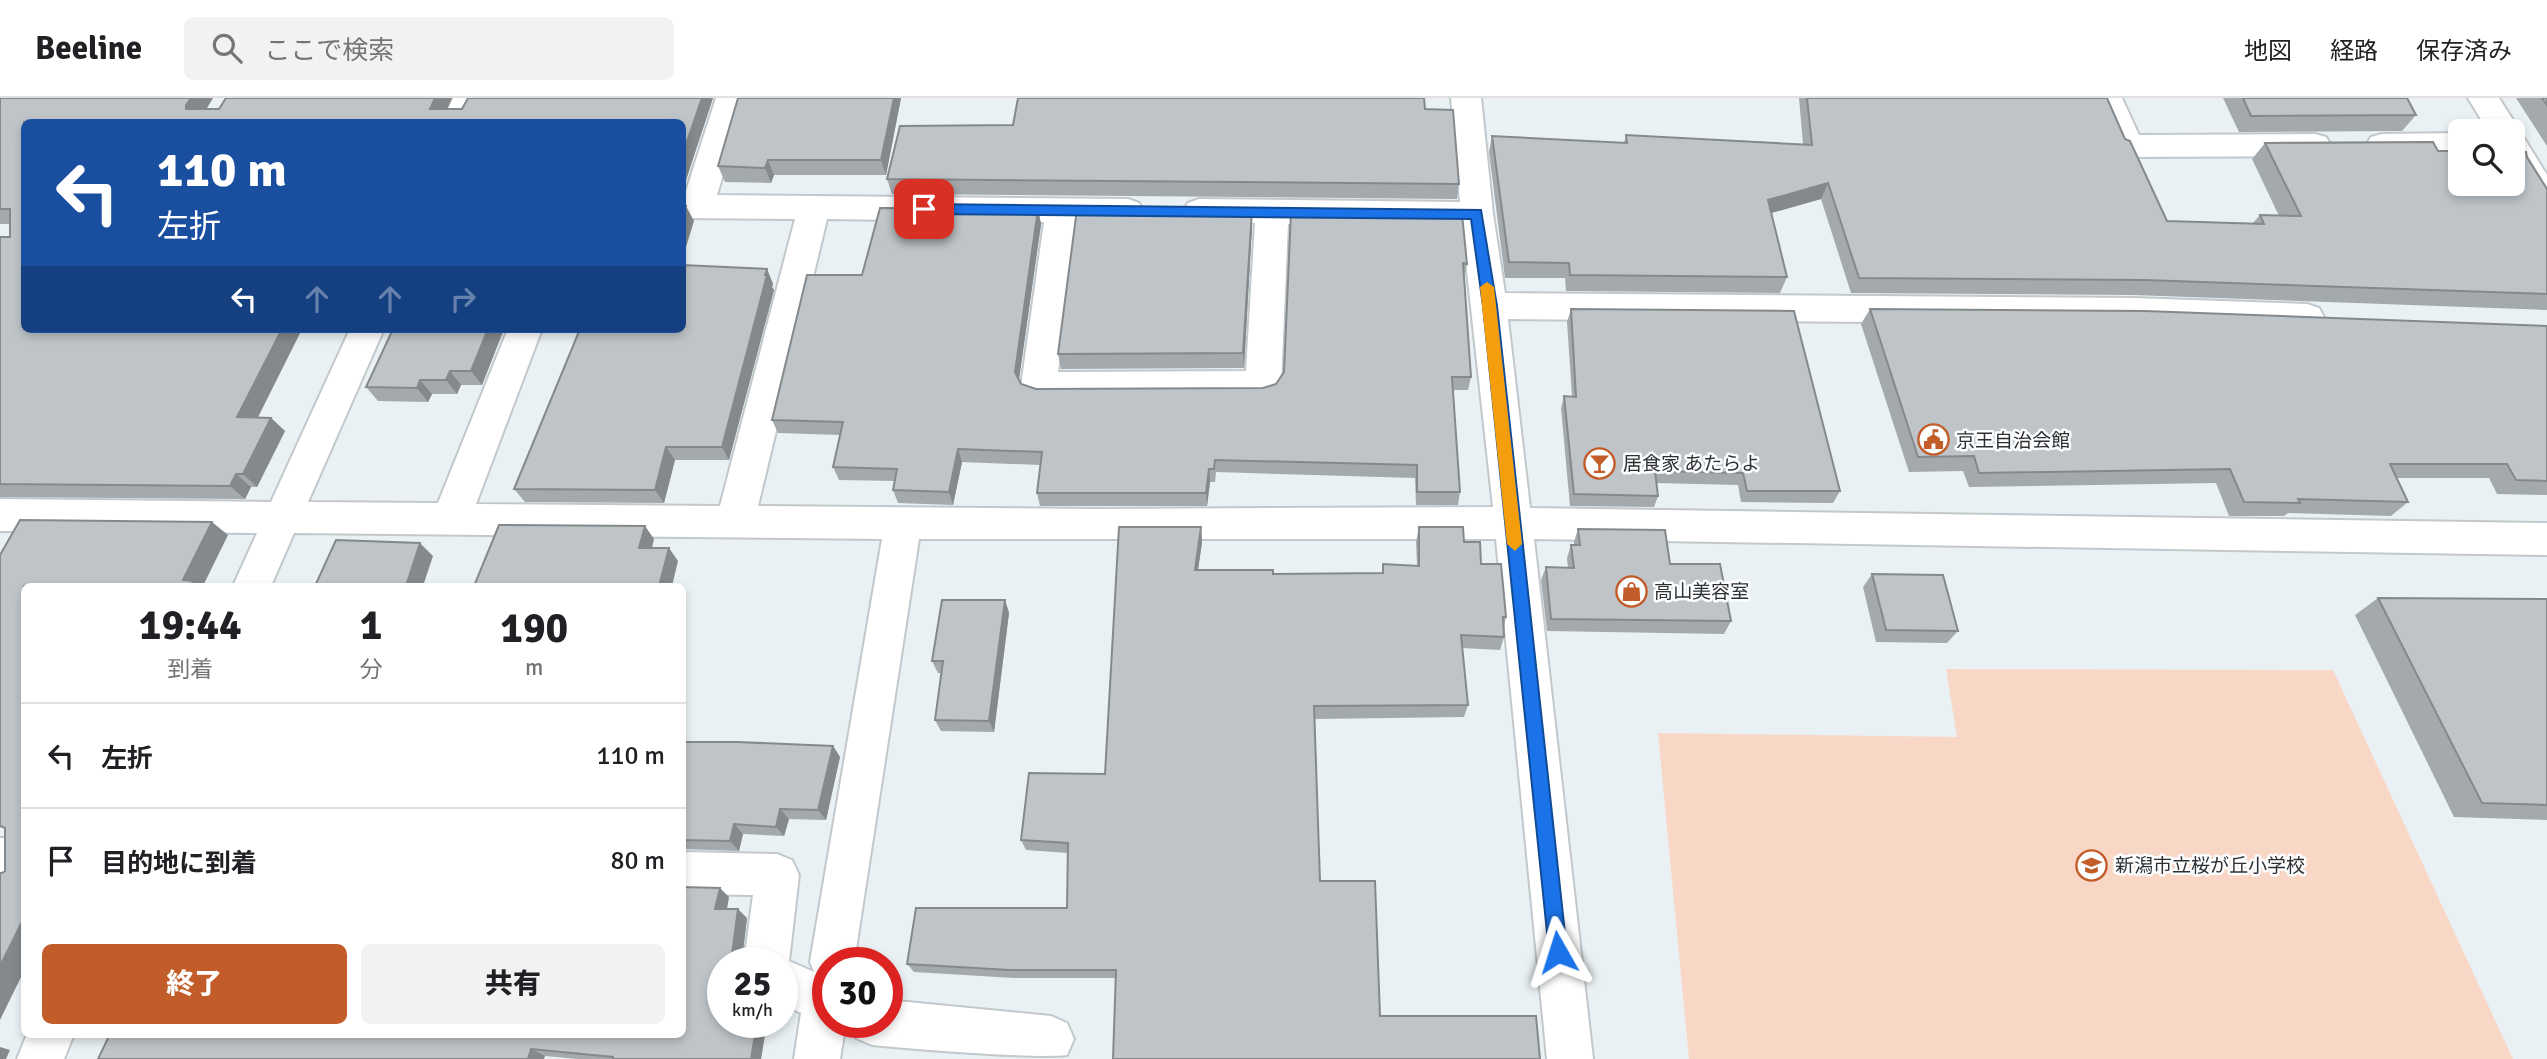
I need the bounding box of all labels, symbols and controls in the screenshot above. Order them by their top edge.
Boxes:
search box [184,17,674,80]
text: Beeline [35,28,142,69]
icon: search [208,29,246,67]
text: ここで検索 [264,35,394,67]
text: 地図 [2244,36,2292,66]
text: 経路 [2330,36,2378,66]
text: 保存済み [2416,36,2512,66]
map controls [2448,119,2525,196]
button: search [2448,119,2525,196]
text: 110 m [157,140,287,200]
icon: left [42,147,133,238]
pin [894,179,954,239]
icon: arrive [905,190,943,228]
text: 左折 [157,207,221,246]
icon: left [225,280,263,318]
icon: ahead [298,280,336,318]
icon: ahead [371,280,409,318]
icon: right [444,280,482,318]
public building icon: 京王自治会館 [1916,423,1950,457]
place label: 京王自治会館 [1956,429,2070,453]
bar icon: 居食家 あたらよ [1583,446,1617,480]
place label: 居食家 あたらよ [1623,452,1760,476]
shop icon: 高山美容室 [1614,574,1648,608]
place label: 高山美容室 [1654,580,1749,604]
text: 19:44 [139,600,242,651]
text: 1 [360,600,382,651]
text: 190 [500,603,568,654]
text: m [525,653,543,682]
text: 到着 [167,655,213,684]
text: 分 [360,655,383,684]
icon: left [42,737,80,775]
text: 110 m [596,740,665,772]
text: 左折 [101,743,153,775]
icon: arrive [42,842,80,880]
text: 80 m [610,845,665,877]
text: 目的地に到着 [101,848,257,880]
school or university icon: 新潟市立桜が丘小学校 [2075,848,2109,882]
place label: 新潟市立桜が丘小学校 [2115,854,2305,878]
position arrow [1521,915,1595,989]
button: 終了 [42,944,347,1024]
button: 共有 [361,944,665,1024]
speed limit sign: 30 [812,947,903,1038]
text: 25 [734,962,771,1005]
text: km/h [732,999,773,1021]

